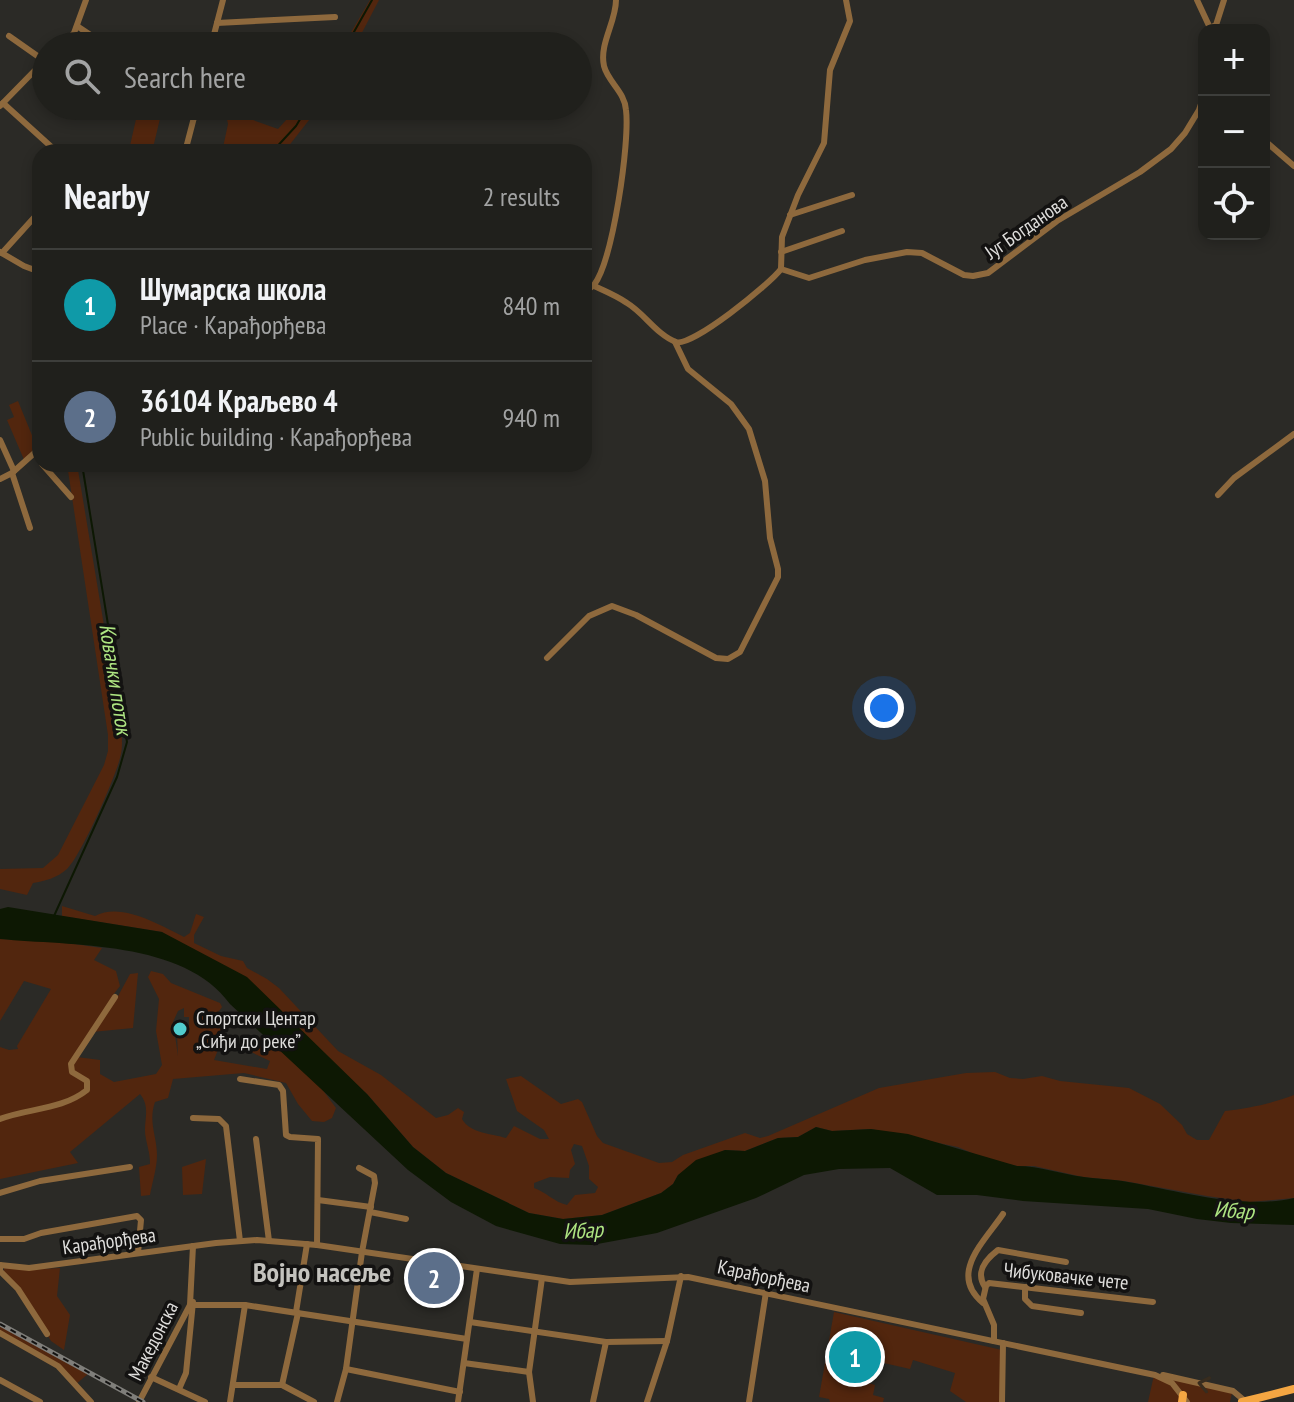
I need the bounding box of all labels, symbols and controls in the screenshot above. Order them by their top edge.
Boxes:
map controls [1198,24,1270,240]
button: + [1198,24,1270,96]
search box [32,32,592,120]
icon: search [60,54,104,98]
text: Search here [124,57,246,96]
button: − [1198,96,1270,168]
button: locate [1198,168,1270,240]
text: Nearby [64,174,149,218]
text: 2 results [483,180,560,213]
street label: Југ Богданова [979,189,1072,266]
text: Шумарска школа [140,269,326,308]
text: 1 [84,289,96,322]
text: 840 m [502,289,560,322]
text: Place · Карађорђева [140,308,326,341]
text: 36104 Краљево 4 [140,381,338,420]
text: 2 [84,401,96,434]
text: 940 m [502,401,560,434]
text: Public building · Карађорђева [140,420,412,453]
water label: Ковачки поток [93,621,139,739]
your location [864,688,904,728]
place label: Спортски Центар „Сиђи до реке” [196,1005,316,1054]
marker: Спортски Центар „Сиђи до реке” [171,1020,189,1038]
water label: Ибар [1213,1195,1256,1225]
water label: Ибар [562,1215,605,1245]
street label: Карађорђева [61,1222,157,1260]
pin: 2 [408,1248,460,1308]
district label: Војно насеље [253,1253,391,1290]
street label: Карађорђева [715,1254,813,1298]
street label: Чибуковачке чете [1002,1257,1130,1295]
street label: Македонска [122,1297,184,1385]
pin: 1 [829,1327,881,1387]
one-way arrow [1197,1376,1210,1393]

